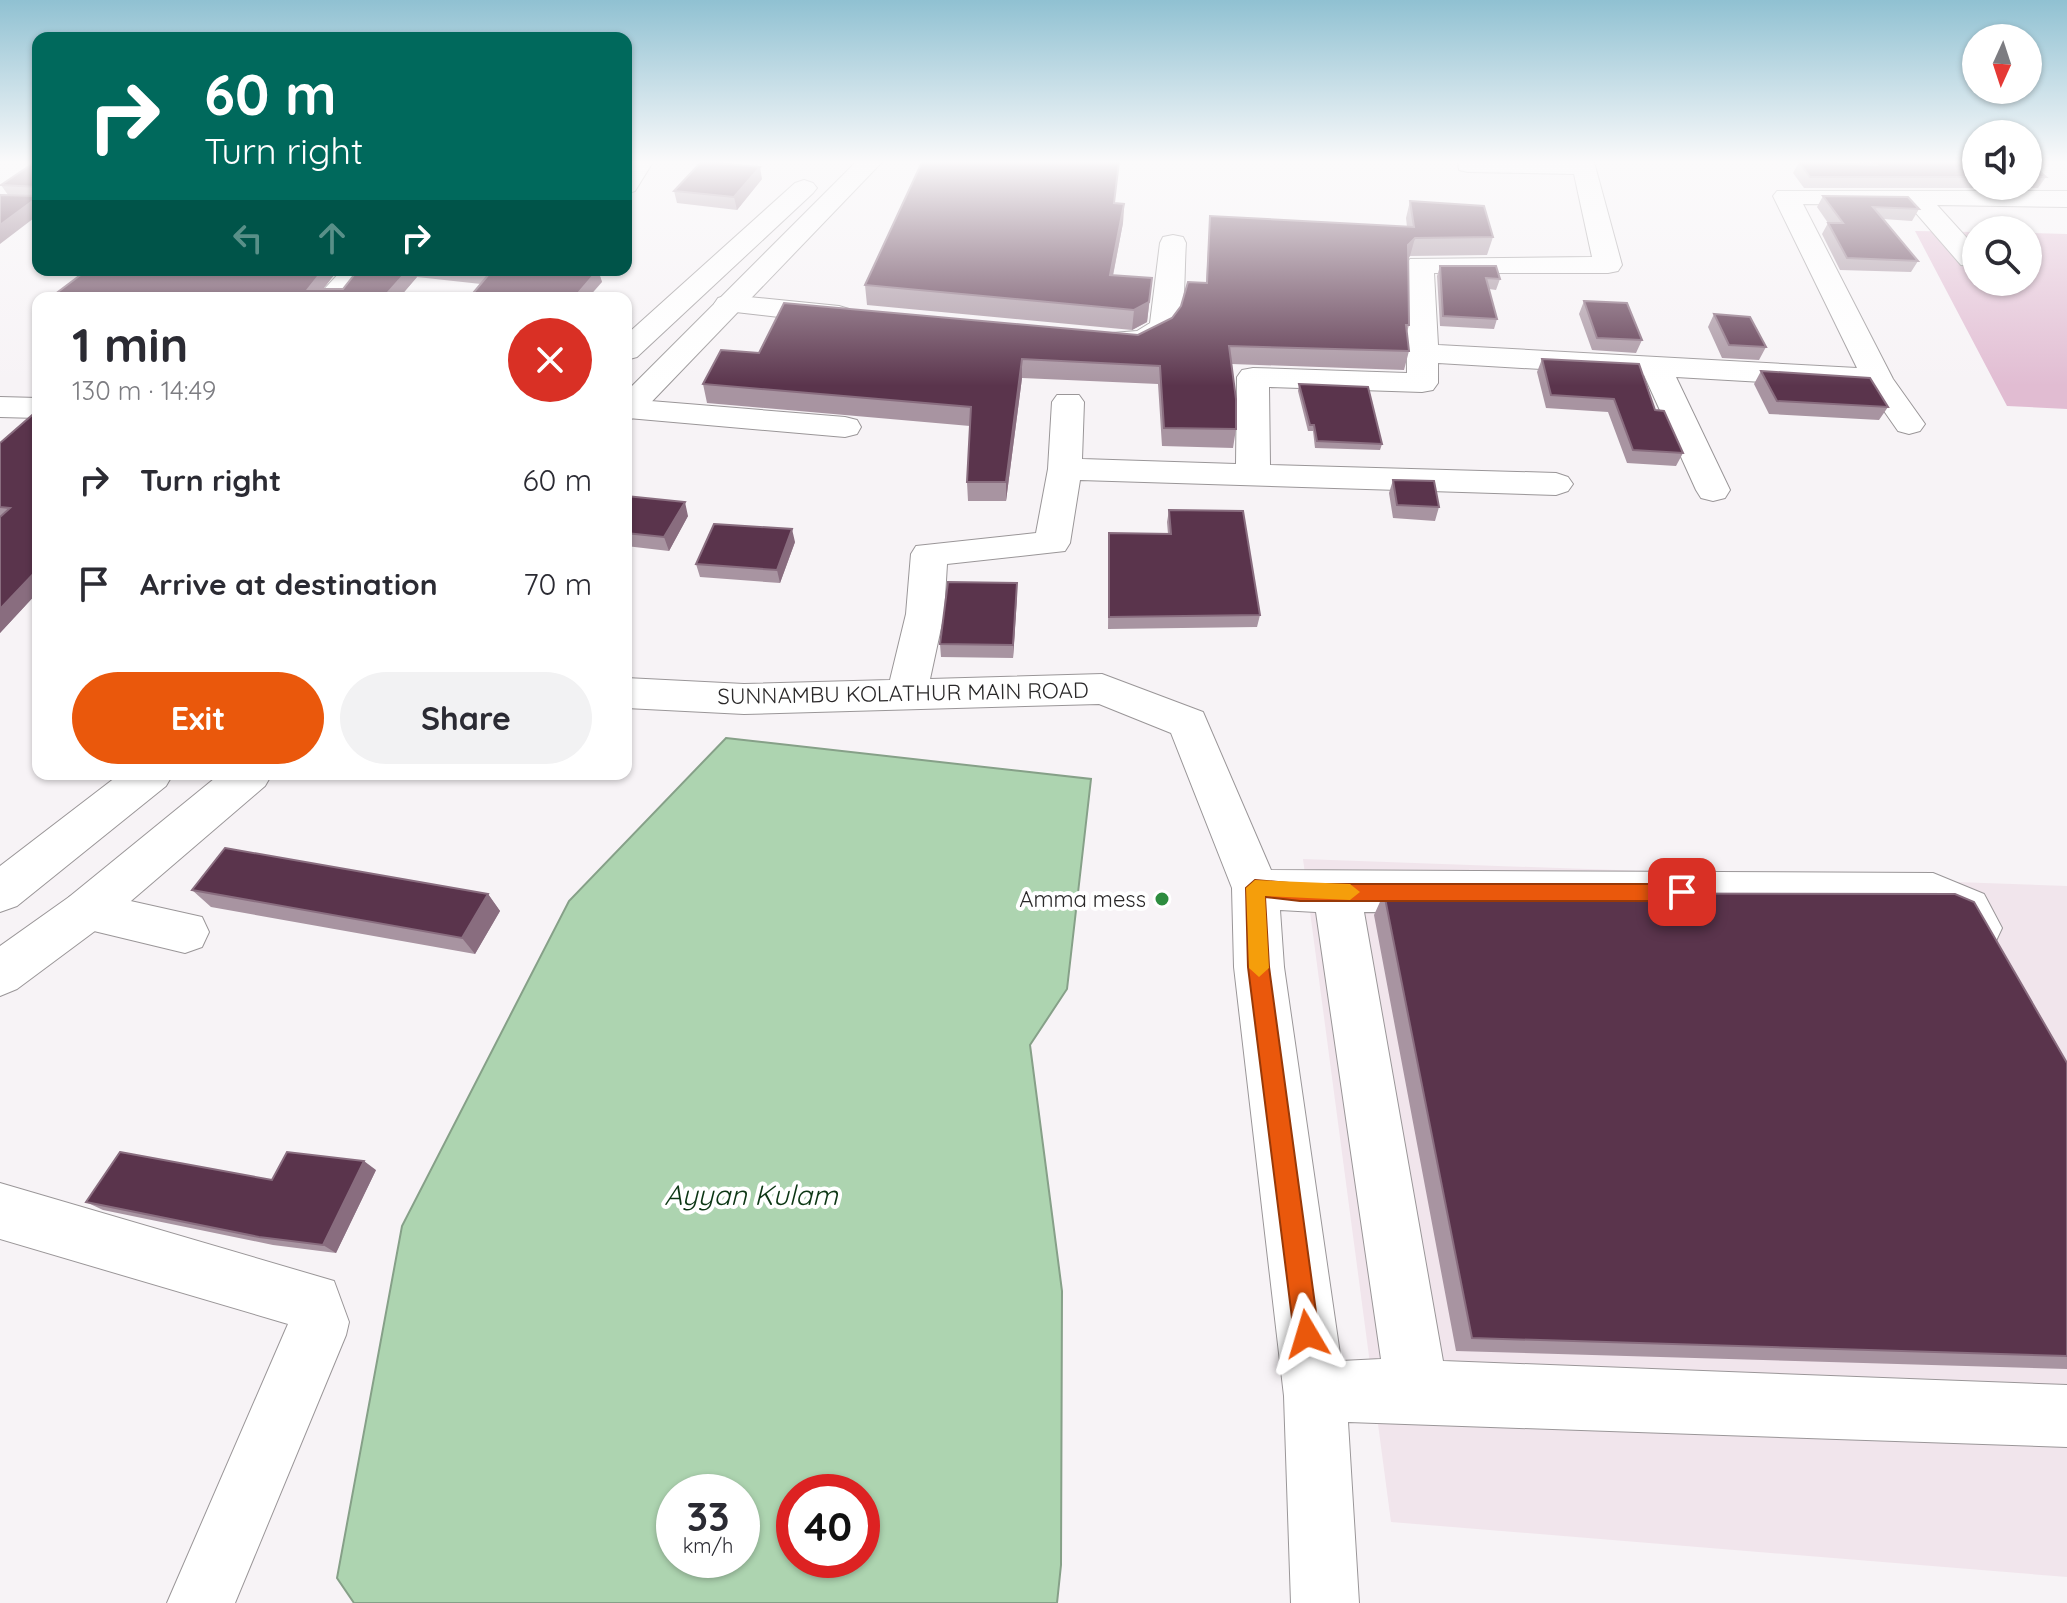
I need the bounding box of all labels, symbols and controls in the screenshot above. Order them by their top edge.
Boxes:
north arrow [1962,24,2042,104]
map controls [1962,24,2042,296]
text: 60 m [204,59,337,129]
icon: right [72,64,176,168]
button: sound [1962,120,2042,200]
text: Turn right [204,128,363,173]
icon: left [226,216,270,260]
icon: ahead [310,216,354,260]
icon: right [394,216,438,260]
button: search [1962,216,2042,296]
text: 1 min [72,314,188,374]
button: close [508,318,592,402]
text: 130 m · 14:49 [72,374,216,407]
icon: right [72,458,116,502]
text: Turn right [140,461,281,499]
text: 60 m [522,461,592,499]
icon: arrive [72,562,116,606]
text: Arrive at destination [140,565,438,603]
text: 70 m [523,565,592,603]
button: Exit [72,672,324,764]
button: Share [340,672,592,764]
street label: SUNNAMBU KOLATHUR MAIN ROAD [717,676,1089,710]
pin [1648,858,1716,926]
icon: arrive [1660,870,1704,914]
place label: Amma mess [1019,885,1146,913]
marker: Amma mess [1153,890,1171,908]
water label: Ayyan Kulam [664,1177,838,1212]
position arrow [1265,1292,1349,1376]
speed limit sign: 40 [776,1474,880,1578]
text: 33 [687,1491,729,1541]
text: km/h [683,1533,733,1558]

